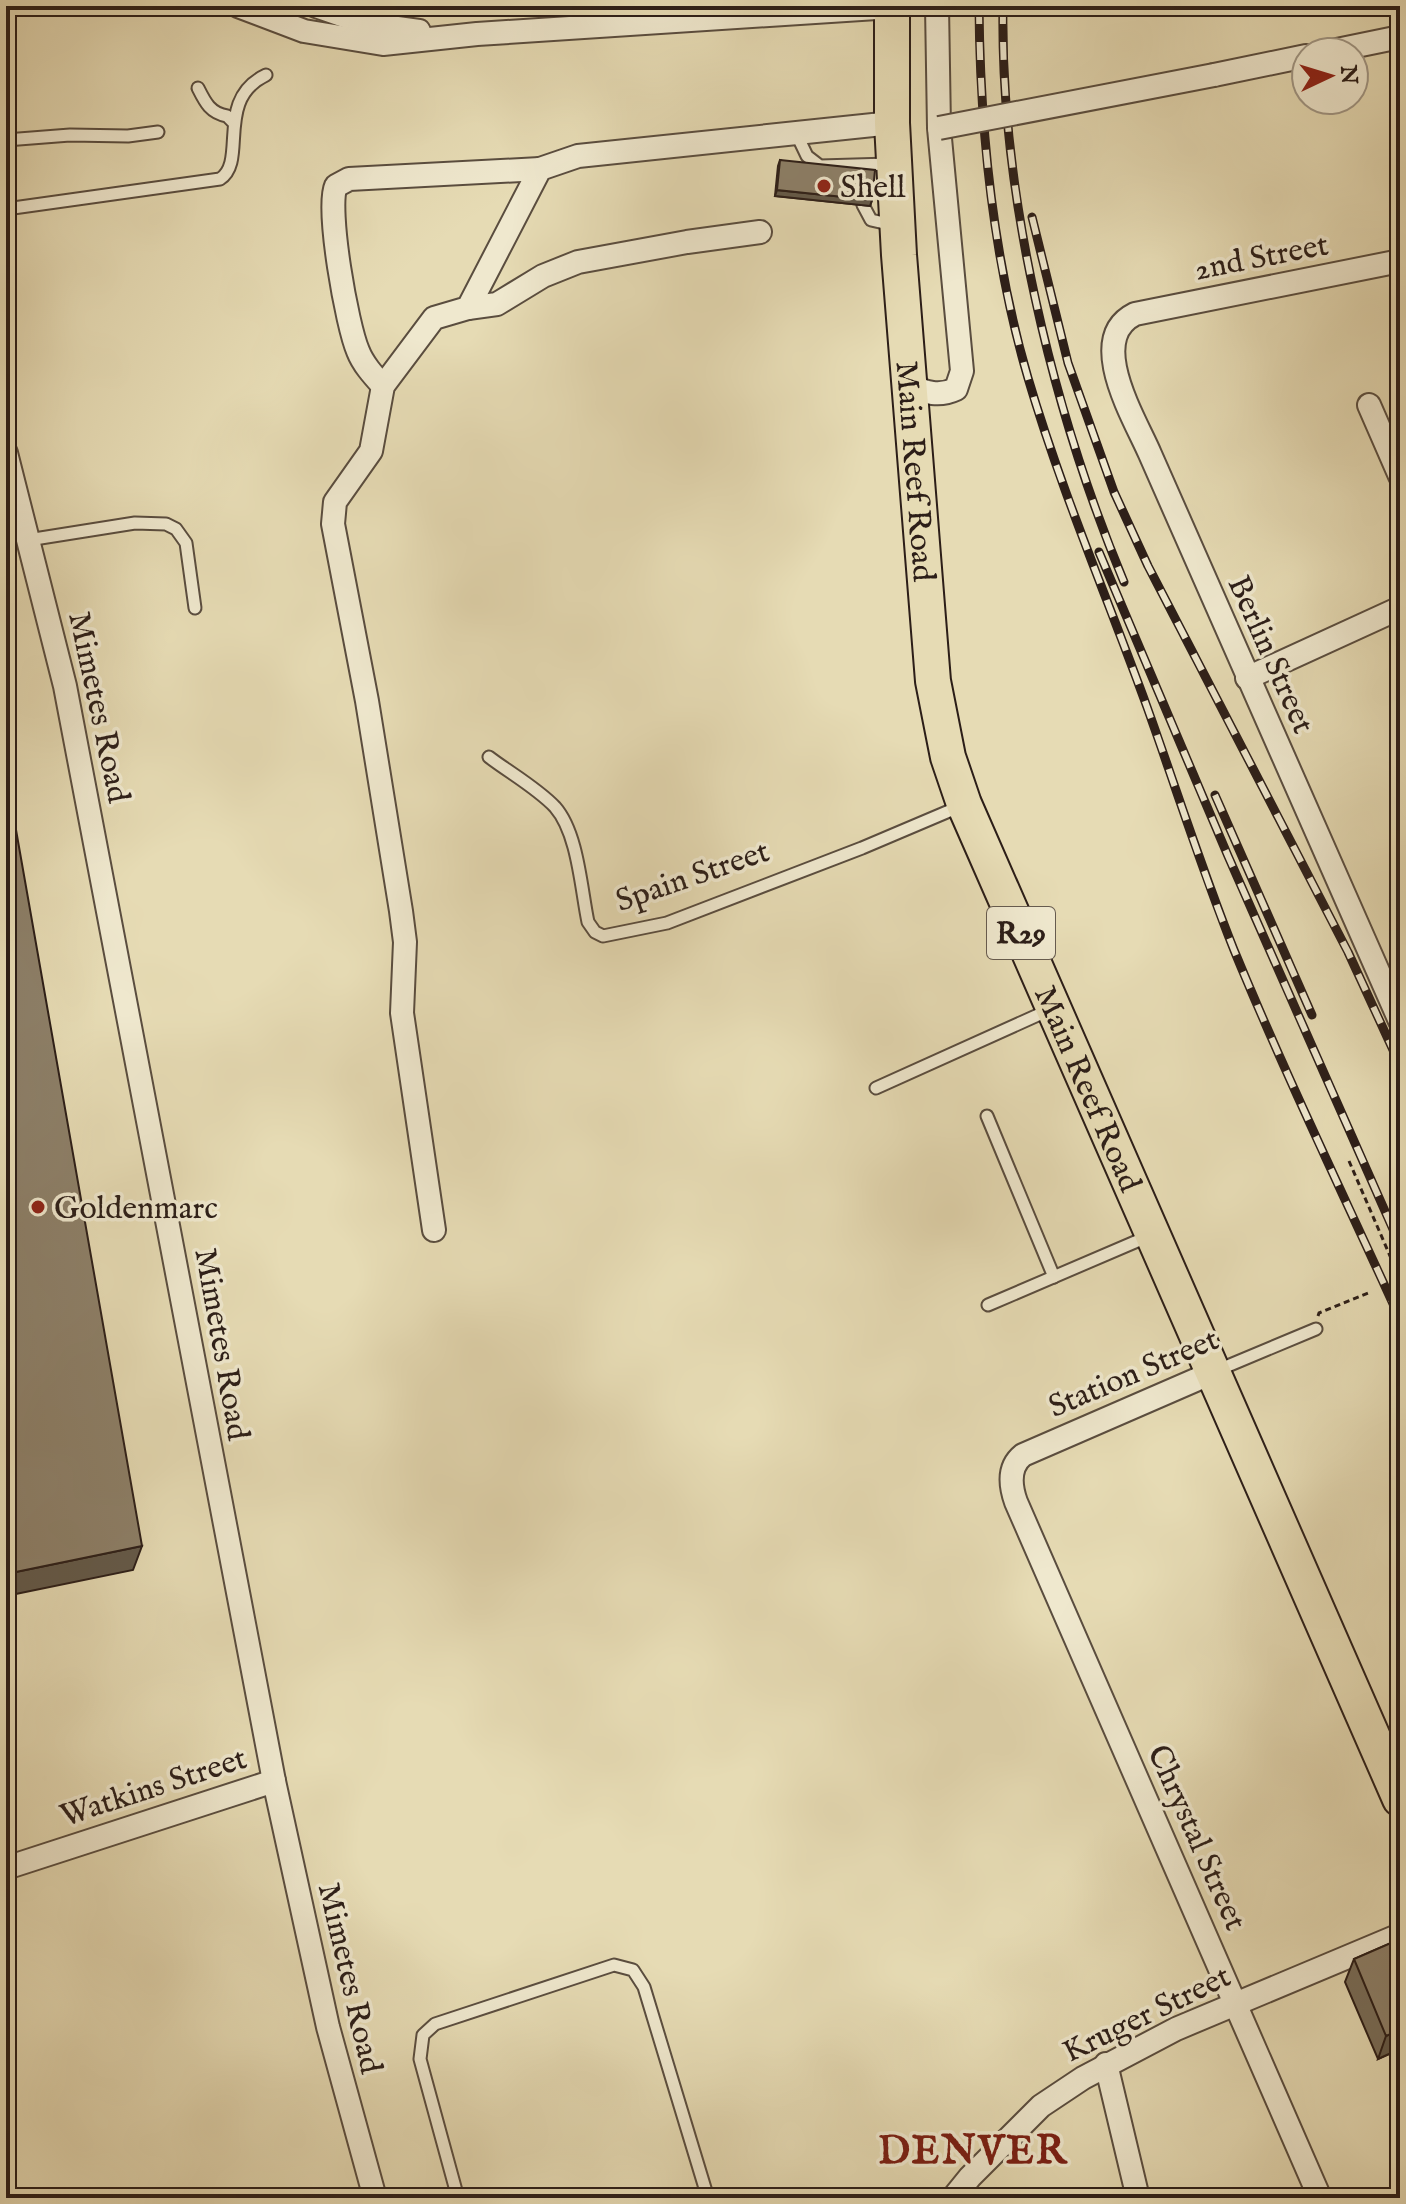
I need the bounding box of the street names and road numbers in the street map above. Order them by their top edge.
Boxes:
street label: 2nd Street [1191,225,1332,292]
street label: Main Reef Road [885,360,943,584]
street label: Berlin Street [1217,570,1323,740]
street label: Mimetes Road [57,608,138,808]
street label: Spain Street [611,832,775,923]
road number: R29 [987,907,1055,959]
street label: Main Reef Road [1023,980,1150,1200]
street label: Mimetes Road [183,1245,258,1445]
street label: Station Street [1043,1320,1225,1429]
street label: Watkins Street [55,1739,252,1838]
street label: Chrystal Street [1137,1739,1255,1937]
street label: Mimetes Road [307,1879,391,2079]
street label: Kruger Street [1056,1957,1238,2074]

